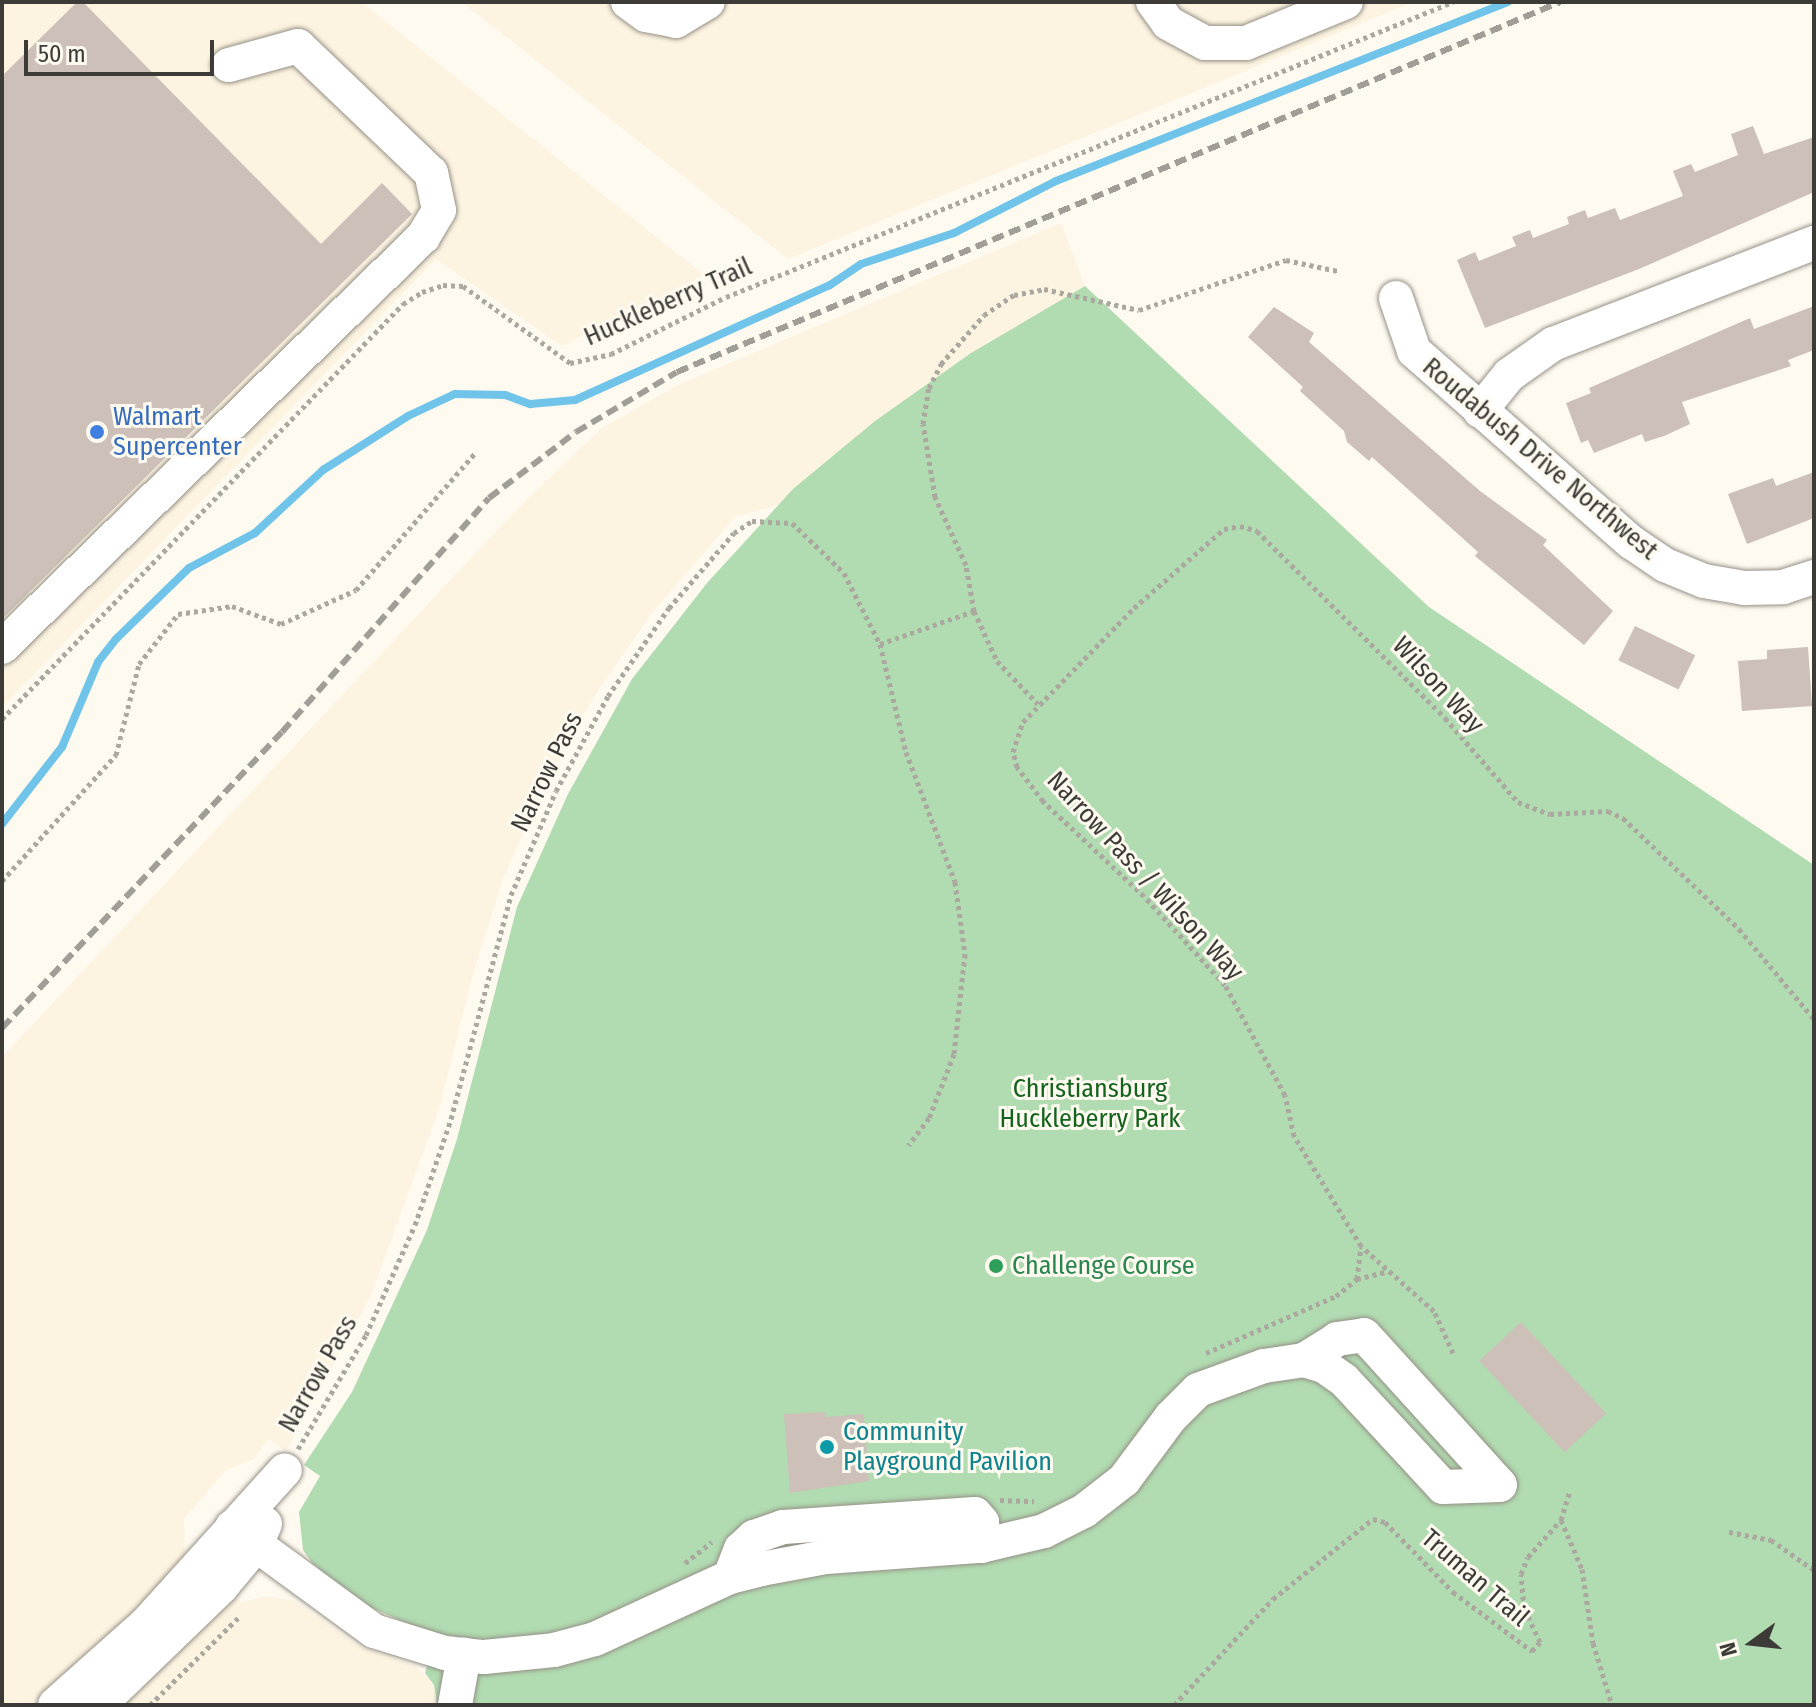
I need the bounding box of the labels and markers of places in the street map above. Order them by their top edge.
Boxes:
place label: Walmart Supercenter [113,401,242,462]
marker: Walmart Supercenter [88,423,106,441]
place label: Challenge Course [1012,1250,1195,1282]
marker: Challenge Course [987,1257,1005,1275]
place label: Community Playground Pavilion [843,1416,1052,1478]
marker: Community Playground Pavilion [818,1438,836,1456]

